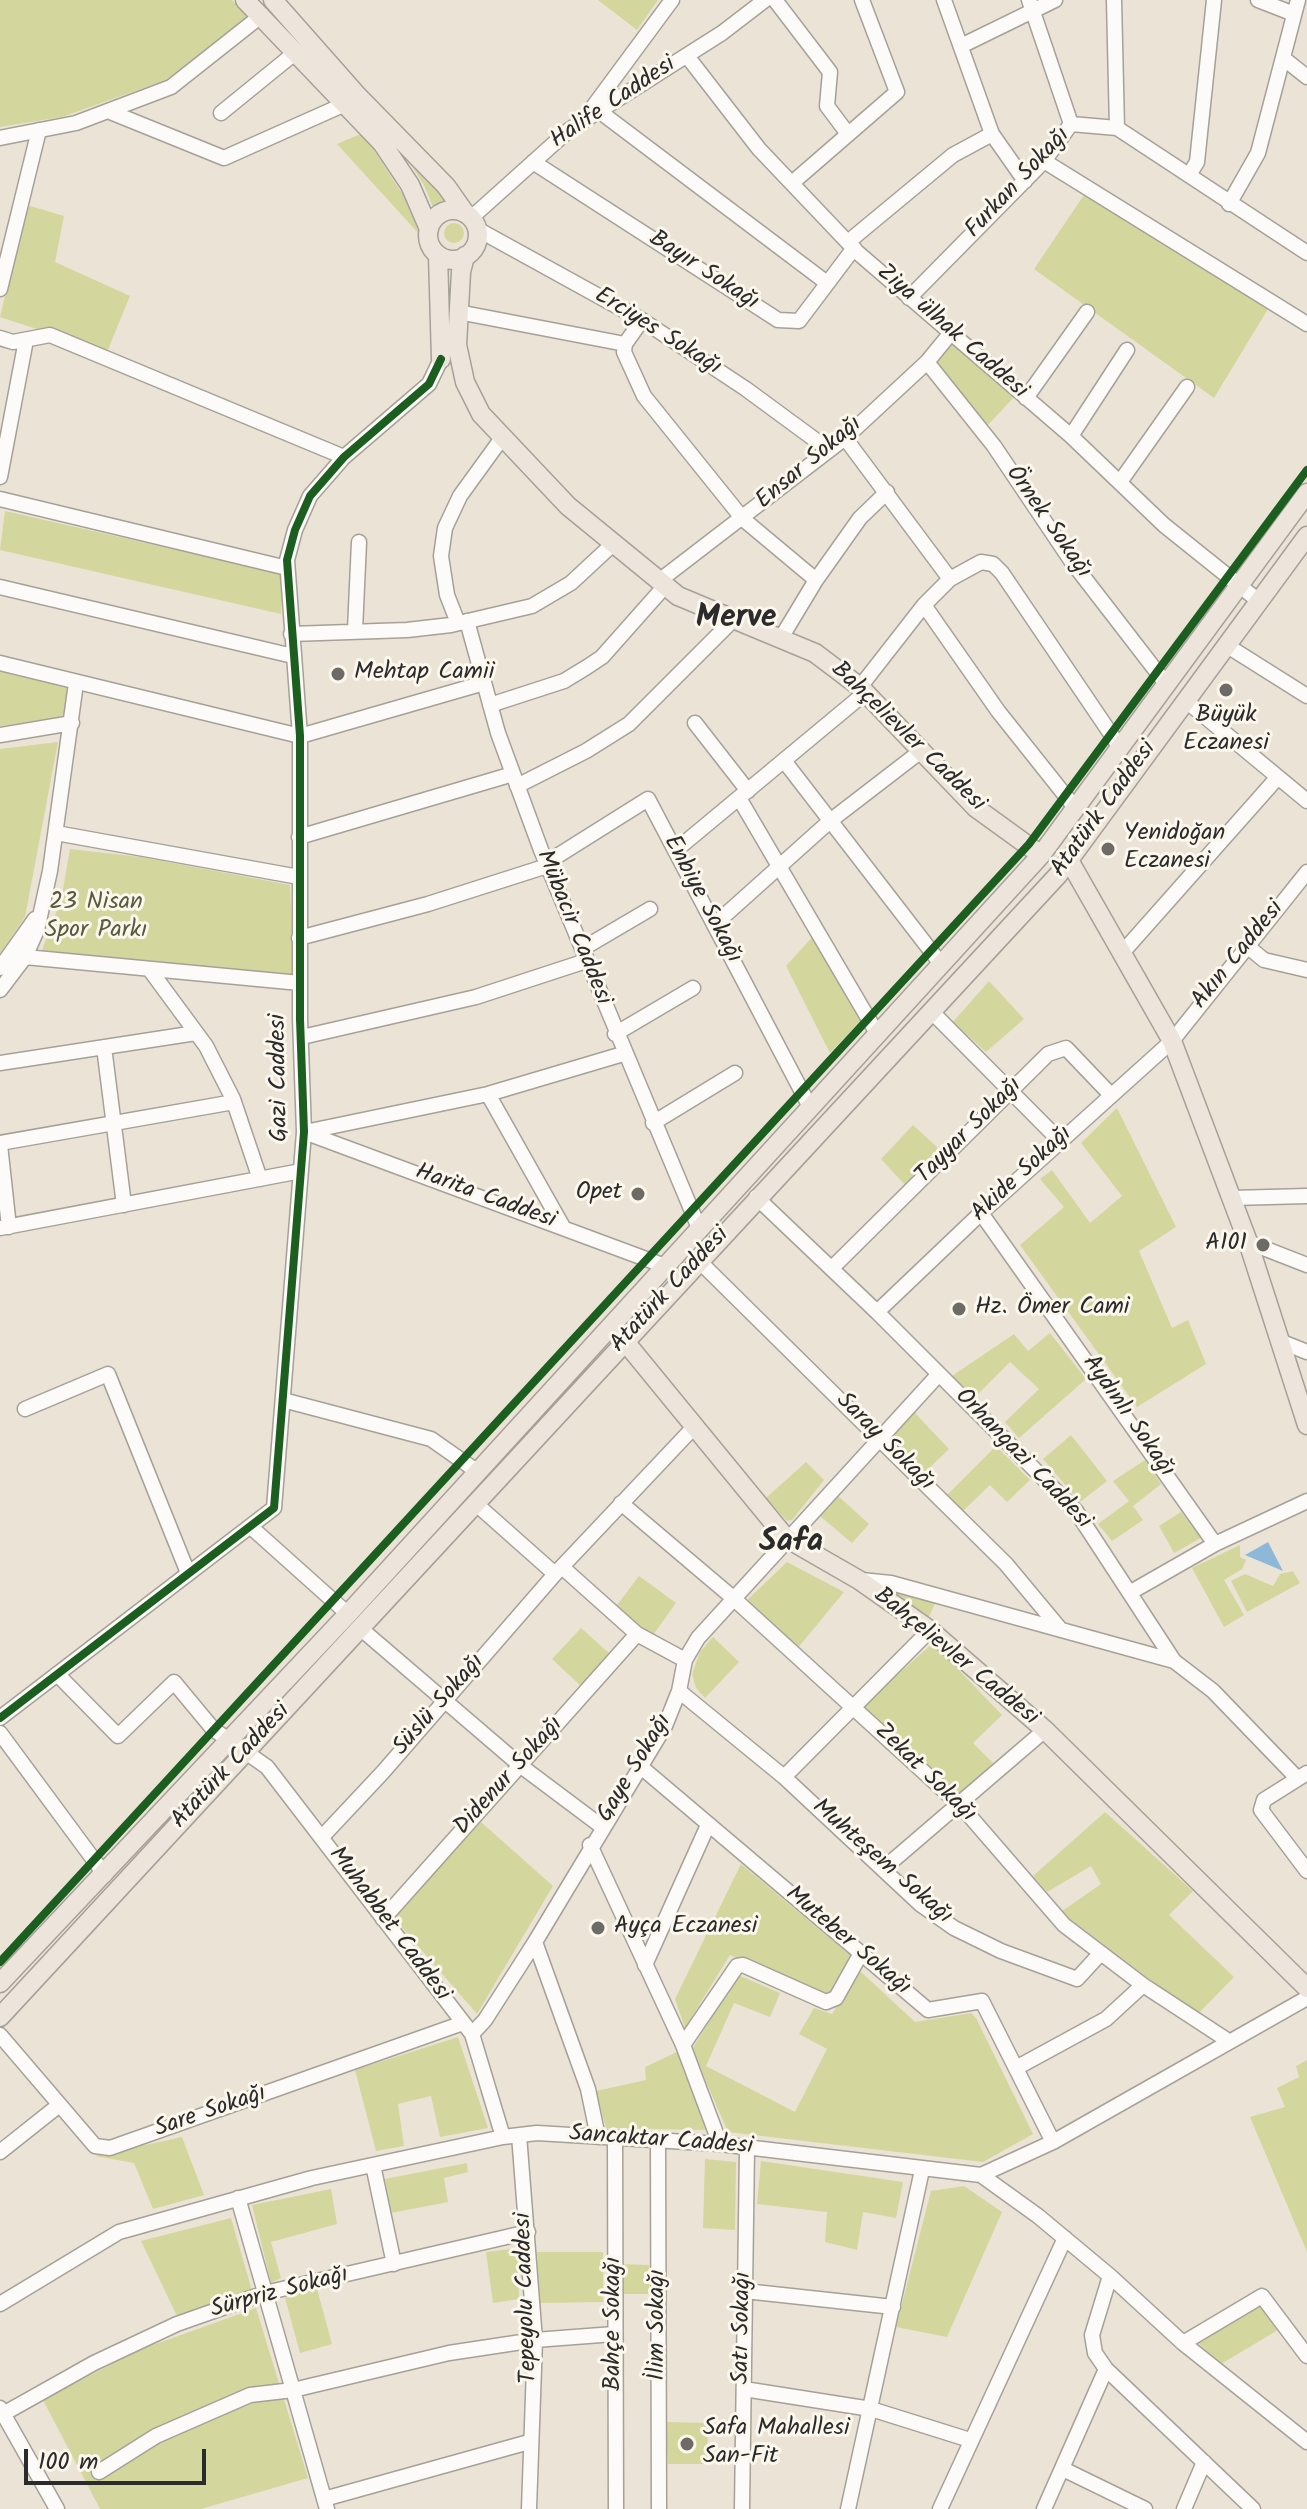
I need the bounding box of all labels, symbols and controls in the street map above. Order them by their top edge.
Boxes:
street label: Halife Caddesi [546,52,682,156]
street label: Furkan Sokağı [961,123,1077,245]
street label: Bayır Sokağı [643,226,763,318]
street label: Ziya ülhak Caddesi [869,259,1033,407]
street label: Erciyes Sokağı [588,283,726,383]
street label: Ensar Sokağı [751,411,869,517]
street label: Örnek Sokağı [998,461,1096,585]
district label: Merve [696,602,776,640]
street label: Bahçelievler Caddesi [824,657,990,819]
place label: Mehtap Camii [354,660,494,688]
marker: Mehtap Camii [329,665,347,683]
marker: Büyük Eczanesi [1217,681,1235,699]
place label: Büyük Eczanesi [1183,703,1269,759]
street label: Atatürk Caddesi [1046,736,1164,884]
place label: Yenidoğan Eczanesi [1124,821,1225,877]
street label: Enbiye Sokağı [655,831,747,969]
marker: Yenidoğan Eczanesi [1099,840,1117,858]
street label: Mübacir Caddesi [528,846,616,1010]
park label: 23 Nisan Spor Parkı [45,890,147,946]
street label: Akın Caddesi [1187,896,1291,1016]
street label: Gazi Caddesi [265,1014,297,1142]
street label: Tayyar Sokağı [911,1073,1029,1191]
street label: Akide Sokağı [967,1121,1079,1229]
street label: Harita Caddesi [411,1159,559,1237]
place label: Opet [576,1180,622,1208]
marker: Opet [629,1185,647,1203]
street label: Atatürk Caddesi [606,1222,736,1360]
place label: A101 [1205,1231,1247,1259]
marker: A101 [1254,1236,1272,1254]
place label: Hz. Ömer Cami [975,1295,1130,1323]
marker: Hz. Ömer Cami [950,1300,968,1318]
street label: Aydınlı Sokağı [1074,1350,1180,1484]
street label: Orhangazi Caddesi [948,1384,1096,1536]
street label: Saray Sokağı [829,1388,939,1498]
district label: Safa [759,1526,823,1564]
street label: Bahçelievler Caddesi [867,1583,1043,1733]
street label: Süslü Sokağı [388,1649,492,1763]
street label: Atatürk Caddesi [167,1698,297,1836]
street label: Gaye Sokağı [592,1710,680,1828]
street label: Didenur Sokağı [449,1712,571,1842]
street label: Zekat Sokağı [867,1718,981,1830]
street label: Muhteşem Sokağı [805,1794,957,1932]
street label: Muhabbet Caddesi [321,1842,455,2008]
street label: Muteber Sokağı [778,1881,916,2003]
place label: Ayça Eczanesi [614,1914,758,1942]
marker: Ayça Eczanesi [589,1919,607,1937]
street label: Sare Sokağı [151,2080,271,2146]
street label: Sancaktar Caddesi [568,2121,754,2163]
street label: Tepeyolu Caddesi [511,2212,545,2384]
street label: Bahçe Sokağı [601,2257,629,2391]
street label: Sürpriz Sokağı [208,2262,352,2326]
street label: İlim Sokağı [645,2269,673,2381]
street label: Satı Sokağı [729,2271,759,2385]
place label: Safa Mahallesi San-Fit [703,2416,850,2472]
scale bar [28,2433,210,2483]
marker: Safa Mahallesi San-Fit [678,2435,696,2453]
text: 100 m [38,2443,98,2482]

